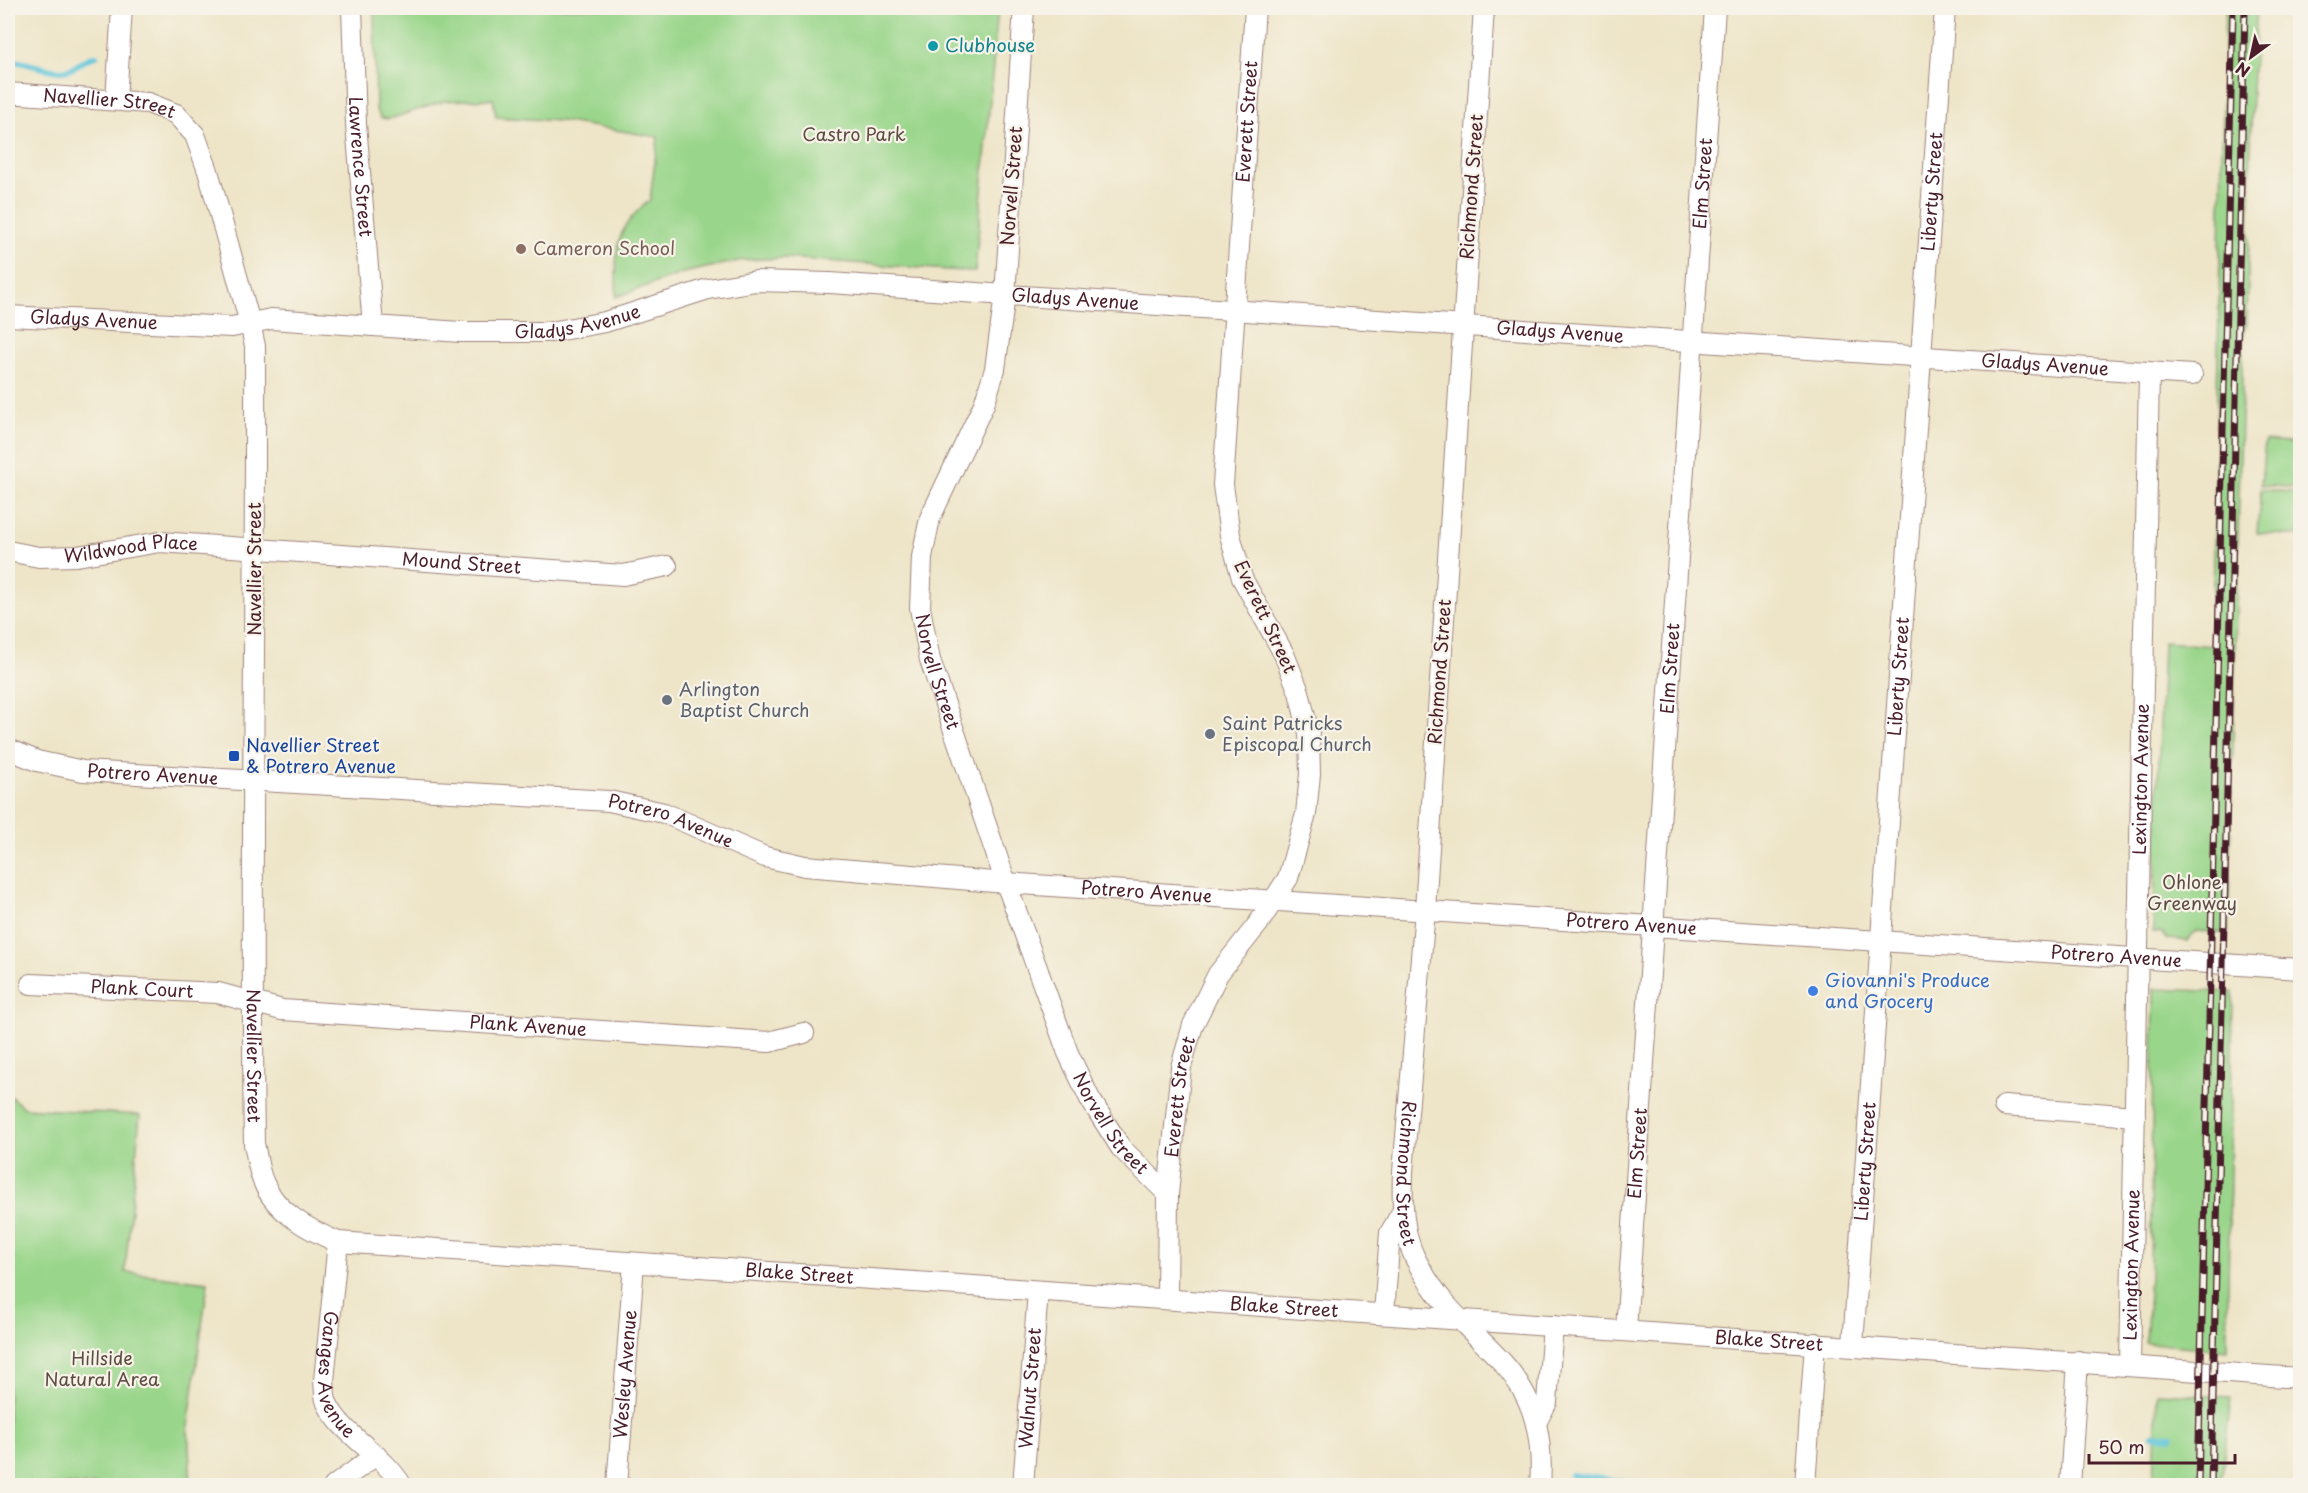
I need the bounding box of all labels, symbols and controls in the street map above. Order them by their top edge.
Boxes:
north arrow [2221,27,2281,87]
place label: Clubhouse [945,31,1035,58]
marker: Clubhouse [926,39,940,53]
text: N [2230,57,2254,84]
street label: Everett Street [1228,60,1263,183]
street label: Navellier Street [42,81,180,125]
street label: Lawrence Street [343,96,380,238]
street label: Richmond Street [1452,113,1489,260]
park label: Castro Park [802,120,906,147]
street label: Norvell Street [993,125,1028,247]
street label: Liberty Street [1913,131,1948,252]
street label: Elm Street [1685,137,1718,230]
place label: Cameron School [533,234,675,261]
marker: Cameron School [514,242,528,256]
street label: Gladys Avenue [1011,280,1140,316]
street label: Gladys Avenue [515,297,644,344]
street label: Gladys Avenue [30,302,159,335]
street label: Gladys Avenue [1496,313,1625,349]
street label: Gladys Avenue [1980,346,2110,381]
street label: Navellier Street [240,502,267,636]
street label: Wildwood Place [63,527,199,568]
street label: Mound Street [401,544,522,580]
street label: Everett Street [1228,555,1304,677]
street label: Richmond Street [1420,598,1457,745]
street label: Norvell Street [909,611,968,733]
street label: Liberty Street [1880,616,1915,737]
street label: Elm Street [1653,622,1686,715]
place label: Arlington Baptist Church [679,675,809,723]
marker: Arlington Baptist Church [660,693,674,707]
street label: Lexington Avenue [2125,703,2155,855]
place label: Saint Patricks Episcopal Church [1222,709,1372,757]
marker: Saint Patricks Episcopal Church [1203,727,1217,741]
place label: Navellier Street & Potrero Avenue [246,731,396,779]
marker: Navellier Street & Potrero Avenue [227,749,241,763]
street label: Potrero Avenue [86,756,219,791]
street label: Potrero Avenue [605,786,738,854]
park label: Ohlone Greenway [2147,868,2237,916]
street label: Potrero Avenue [1080,873,1213,909]
street label: Potrero Avenue [1565,905,1698,941]
street label: Potrero Avenue [2050,937,2183,973]
place label: Giovanni's Produce and Grocery [1825,966,1990,1014]
street label: Plank Court [90,972,194,1004]
marker: Giovanni's Produce and Grocery [1806,984,1820,998]
street label: Navellier Street [241,989,269,1123]
street label: Plank Avenue [469,1007,588,1042]
street label: Everett Street [1157,1033,1201,1159]
street label: Norvell Street [1067,1067,1155,1180]
street label: Richmond Street [1391,1100,1424,1249]
street label: Liberty Street [1847,1101,1882,1222]
street label: Elm Street [1620,1107,1653,1200]
street label: Lexington Avenue [2115,1189,2145,1341]
street label: Blake Street [744,1255,854,1290]
street label: Blake Street [1229,1289,1339,1323]
street label: Wesley Avenue [606,1309,642,1440]
street label: Ganges Avenue [312,1310,362,1443]
street label: Blake Street [1714,1322,1824,1357]
street label: Walnut Street [1011,1327,1047,1450]
park label: Hillside Natural Area [45,1344,160,1392]
scale bar [2089,1427,2234,1465]
text: 50 m [2098,1433,2145,1460]

